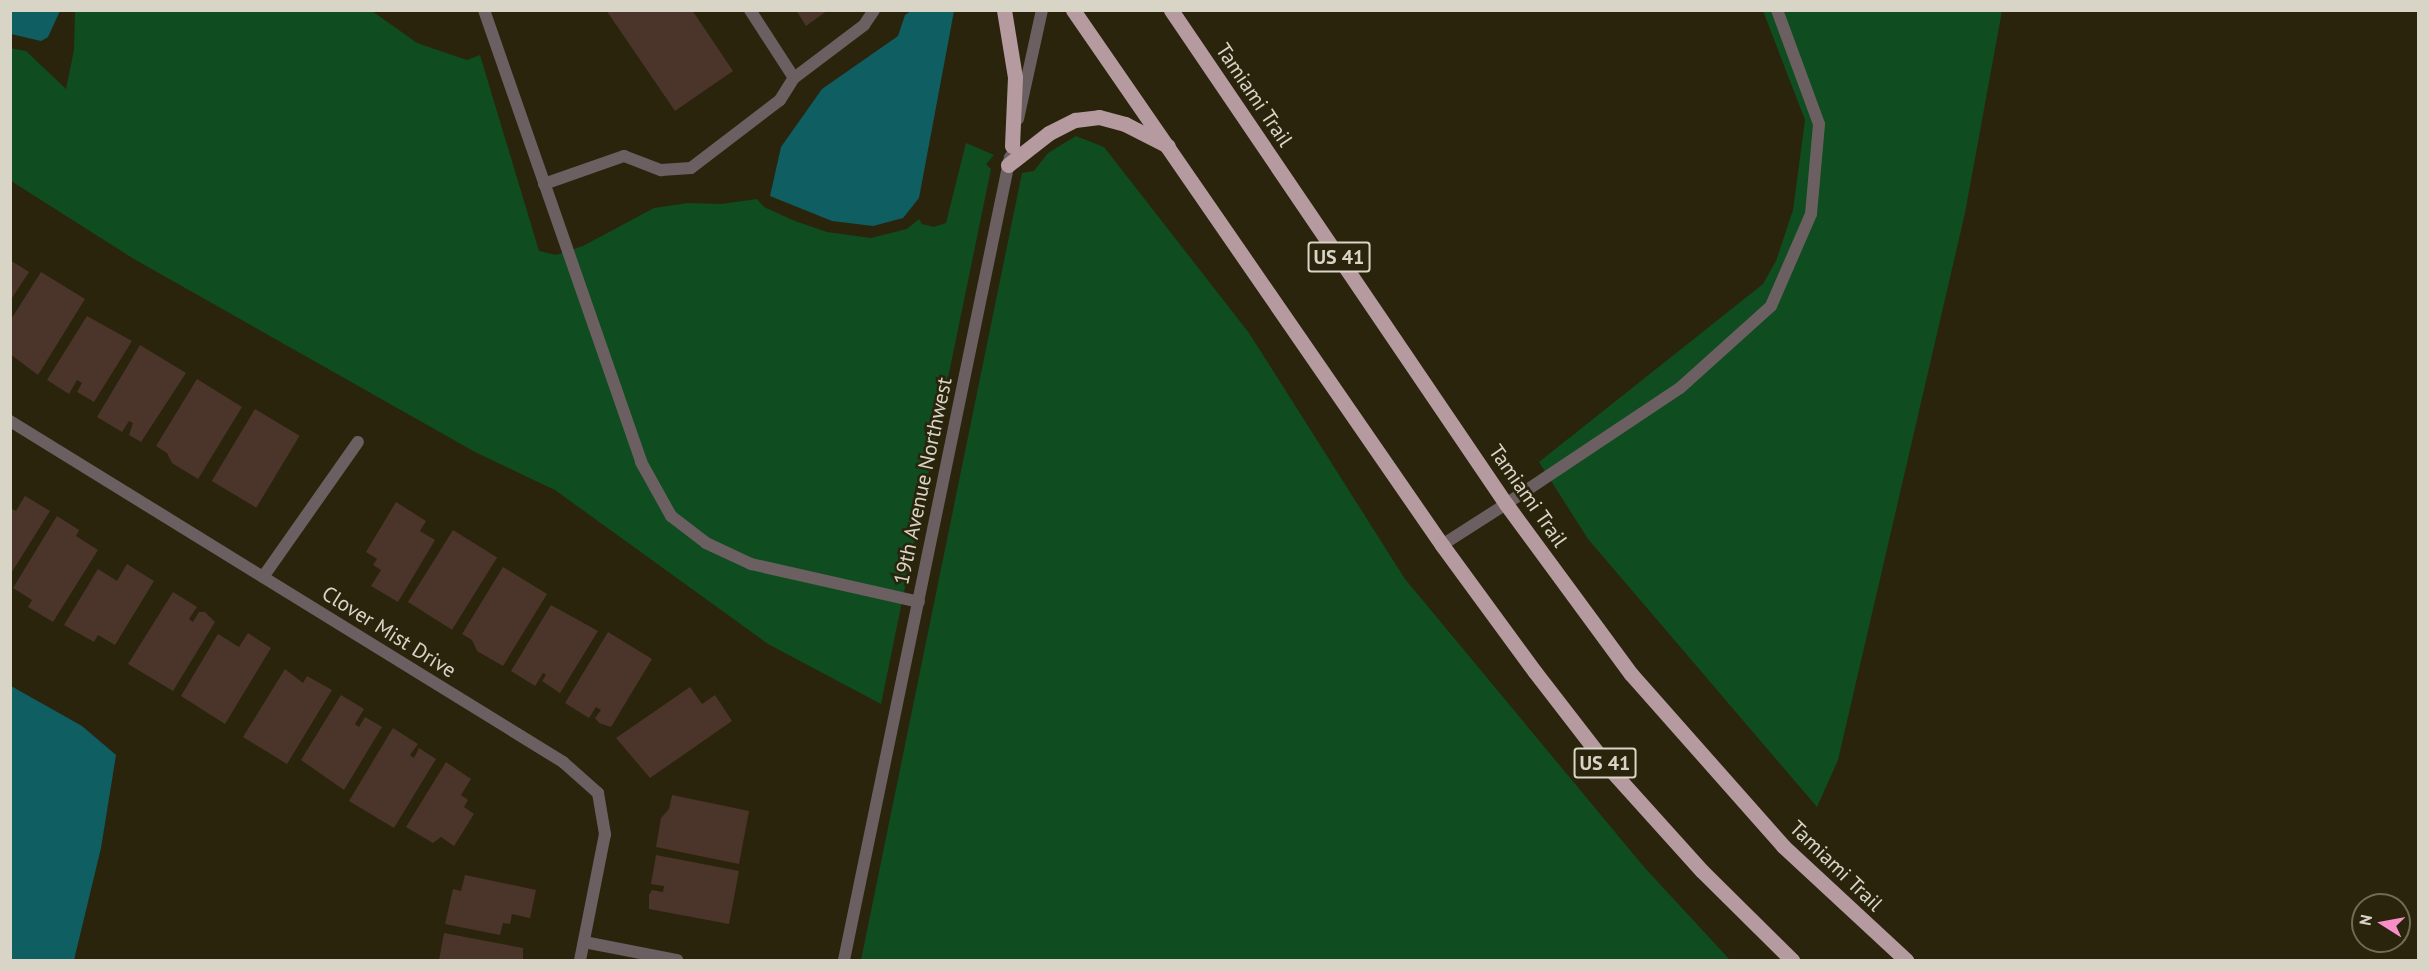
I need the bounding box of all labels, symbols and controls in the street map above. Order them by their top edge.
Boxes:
street label: Tamiami Trail [1210,38,1298,152]
road number: US 41 [1308,240,1370,274]
street label: 19th Avenue Northwest [889,375,957,587]
street label: Tamiami Trail [1483,440,1573,552]
street label: Clover Mist Drive [317,581,461,683]
road number: US 41 [1574,746,1636,780]
street label: Tamiami Trail [1784,815,1888,917]
north arrow [2351,893,2411,953]
text: N [2354,913,2376,927]

